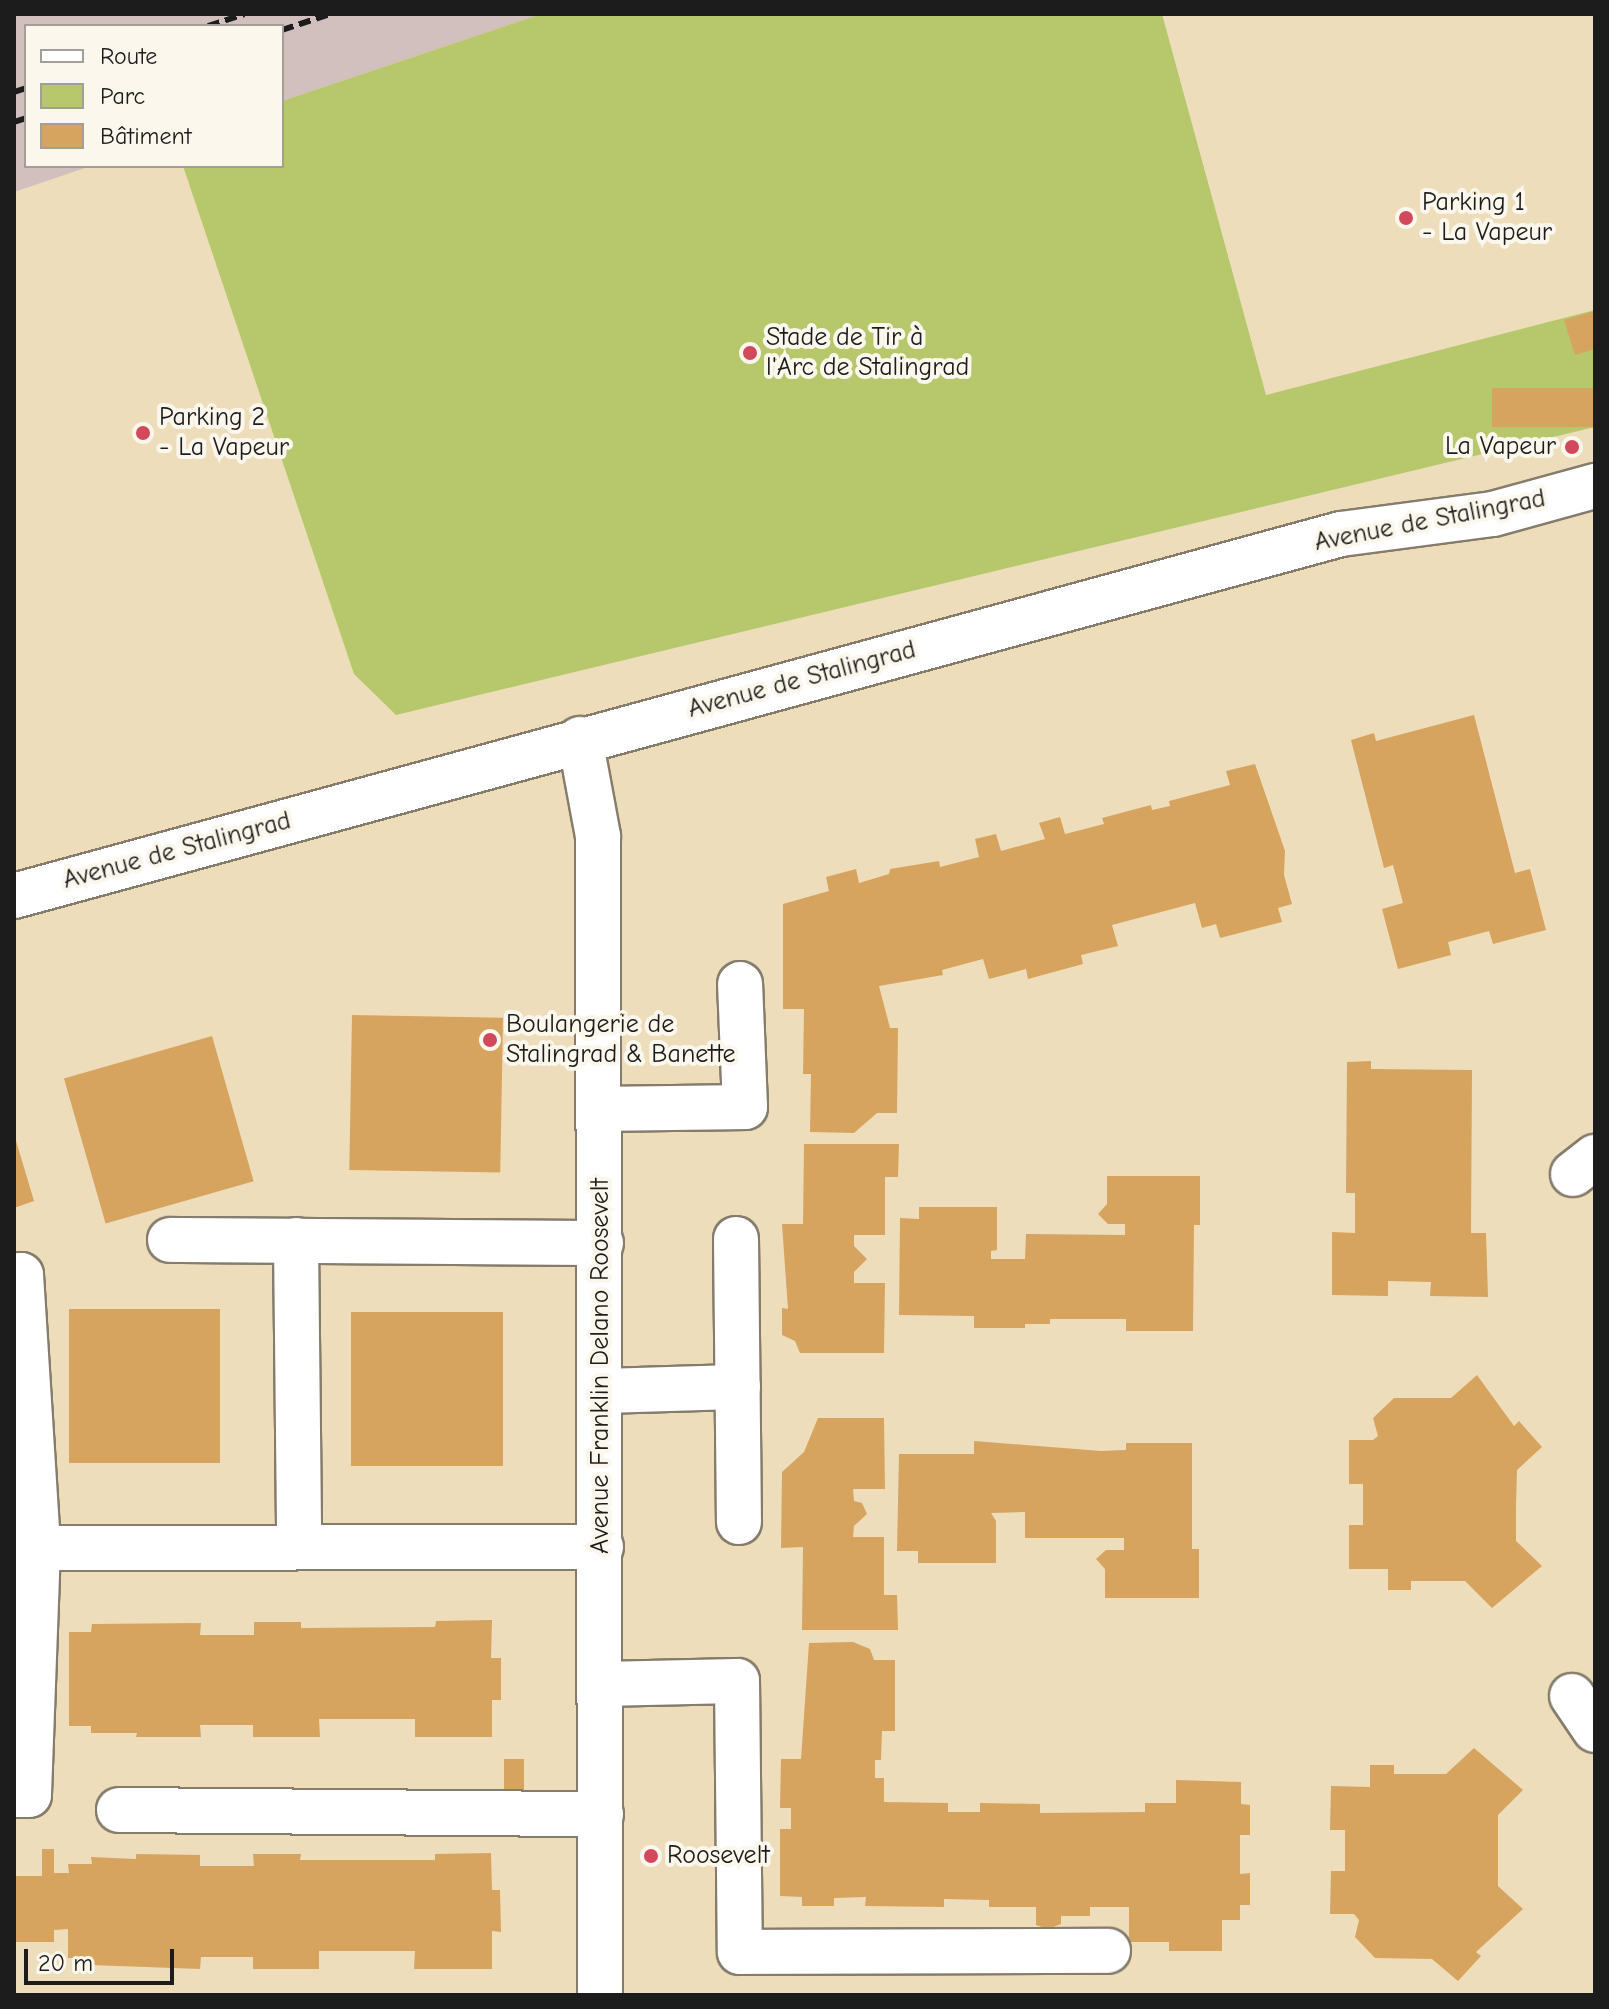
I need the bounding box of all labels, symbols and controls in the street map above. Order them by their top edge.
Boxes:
legend [24,24,284,168]
text: Route [100,42,157,70]
text: Parc [100,82,145,110]
text: Bâtiment [100,122,192,150]
place label: Parking 1 - La Vapeur [1422,187,1552,248]
marker: Parking 1 - La Vapeur [1397,209,1415,227]
place label: Stade de Tir à l'Arc de Stalingrad [766,322,969,384]
marker: Stade de Tir à l'Arc de Stalingrad [741,344,759,362]
place label: Parking 2 - La Vapeur [159,402,289,464]
marker: Parking 2 - La Vapeur [134,424,152,442]
place label: La Vapeur [1445,431,1556,463]
marker: La Vapeur [1563,438,1581,456]
street label: Avenue de Stalingrad [1312,483,1548,559]
street label: Avenue de Stalingrad [685,635,919,725]
street label: Avenue de Stalingrad [60,806,294,896]
place label: Boulangerie de Stalingrad & Banette [506,1009,735,1070]
marker: Boulangerie de Stalingrad & Banette [481,1031,499,1049]
street label: Avenue Franklin Delano Roosevelt [585,1178,617,1554]
place label: Roosevelt [667,1840,770,1872]
marker: Roosevelt [642,1847,660,1865]
scale bar [28,1933,178,1983]
text: 20 m [38,1949,93,1977]

